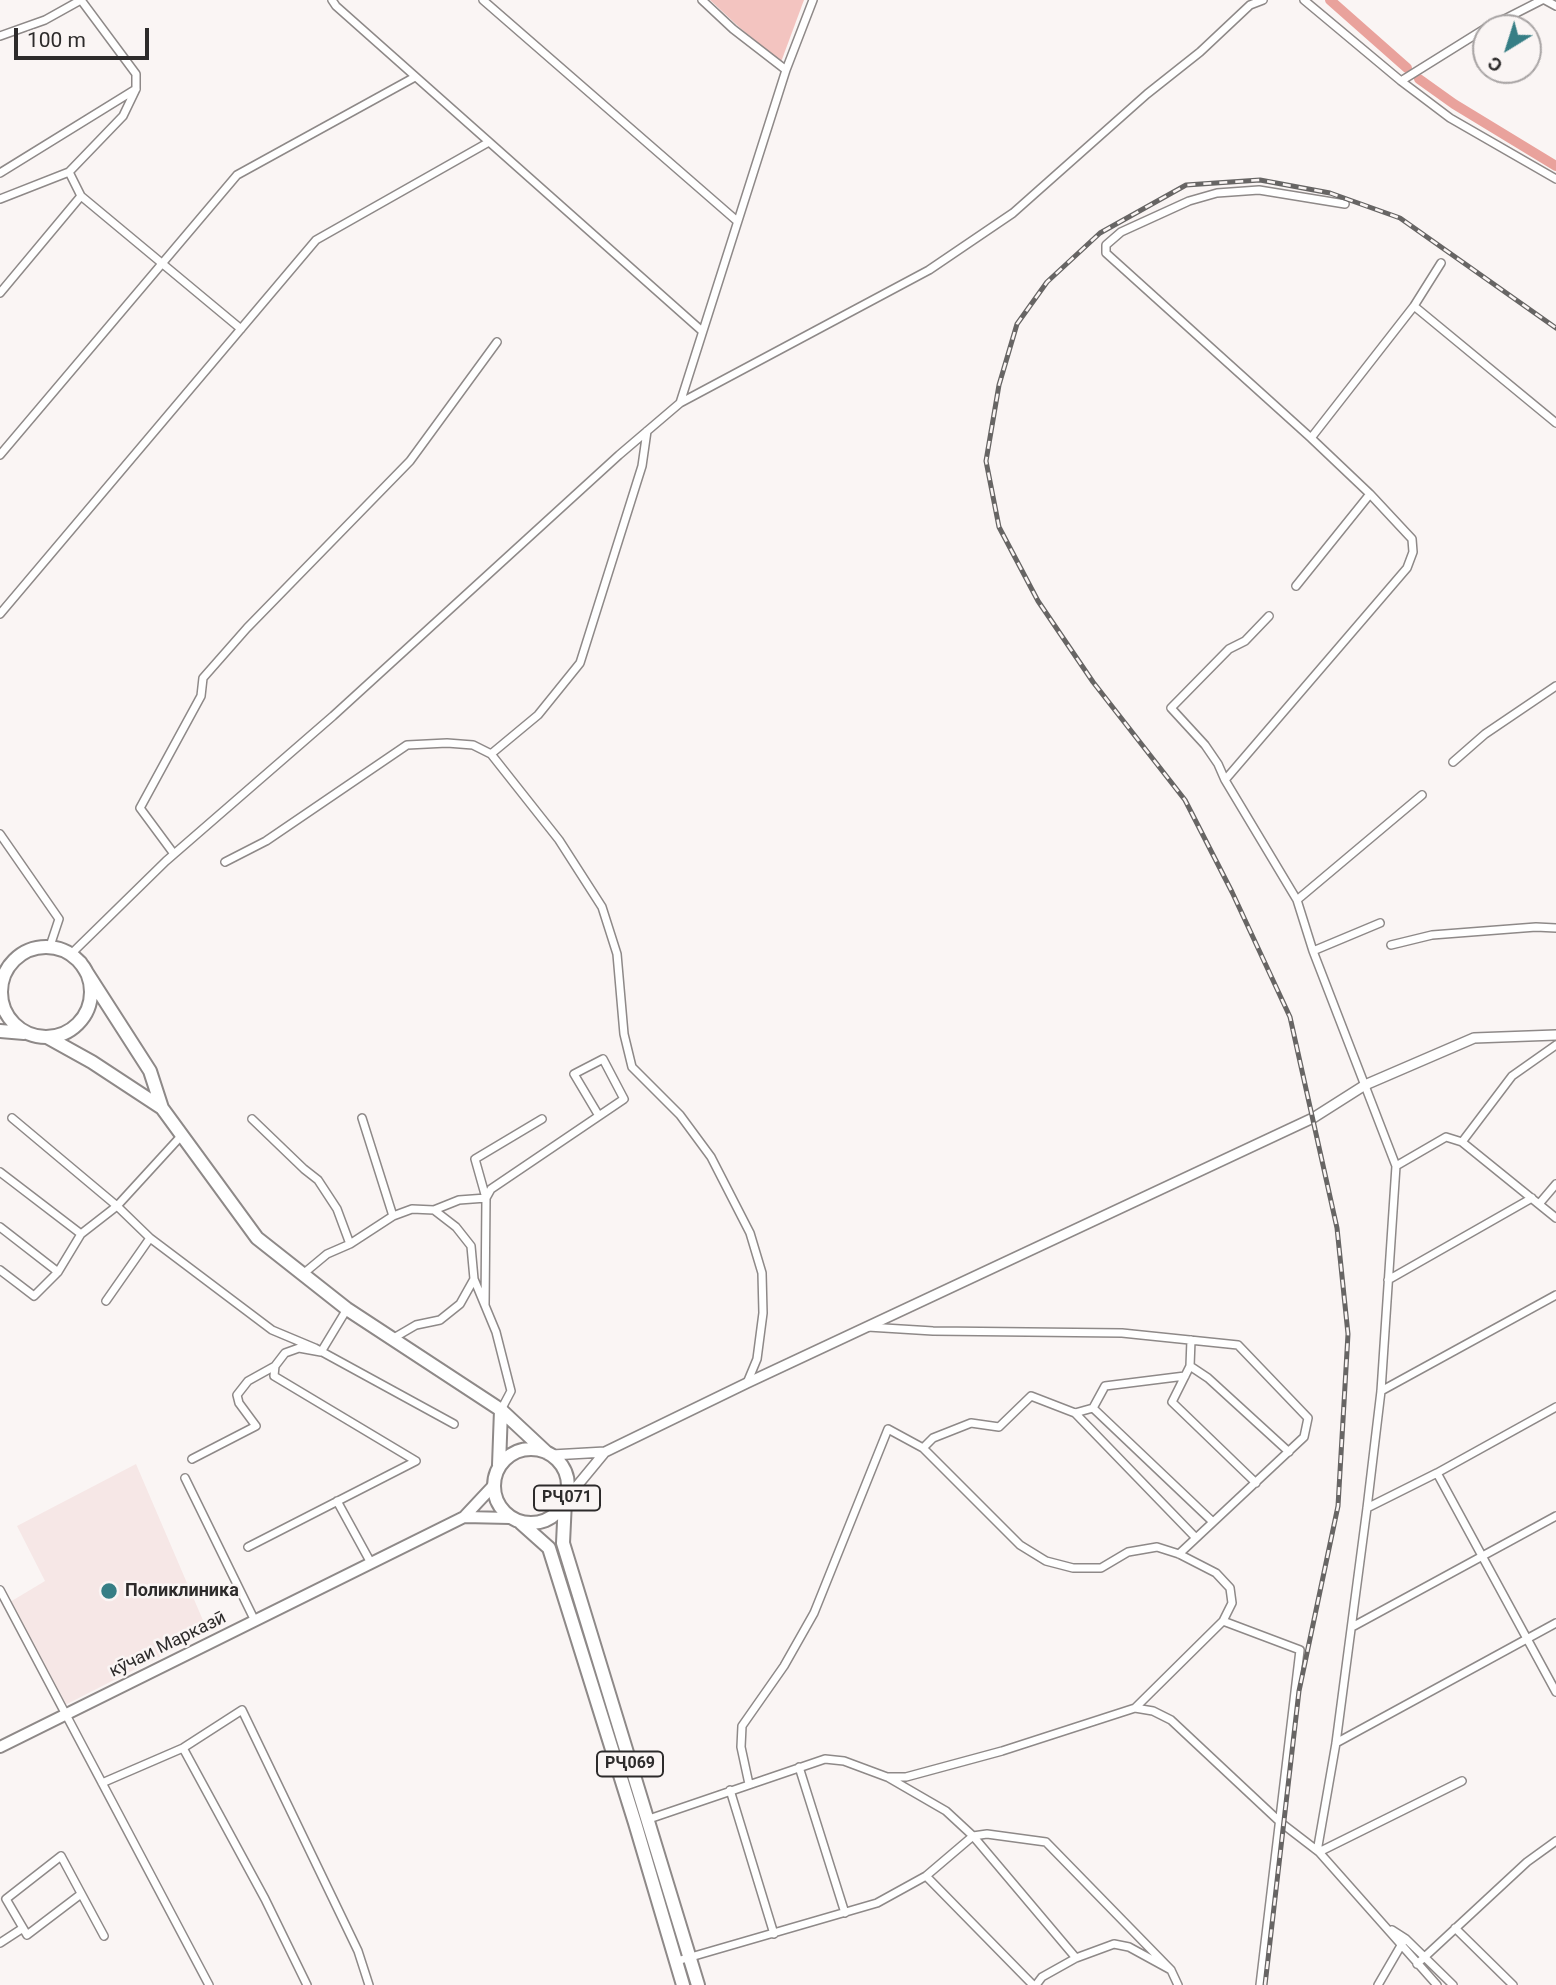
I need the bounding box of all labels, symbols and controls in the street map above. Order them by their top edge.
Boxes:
scale bar [18,14,152,58]
north arrow [1472,14,1542,84]
text: 100 m [27,28,86,52]
text: С [1483,51,1507,77]
road number: РҶ071 [534,1486,600,1510]
place label: Поликлиника [125,1580,239,1602]
marker: Поликлиника [99,1581,119,1601]
street label: кӯчаи Марказӣ [106,1607,230,1683]
road number: РҶ069 [597,1752,663,1776]

